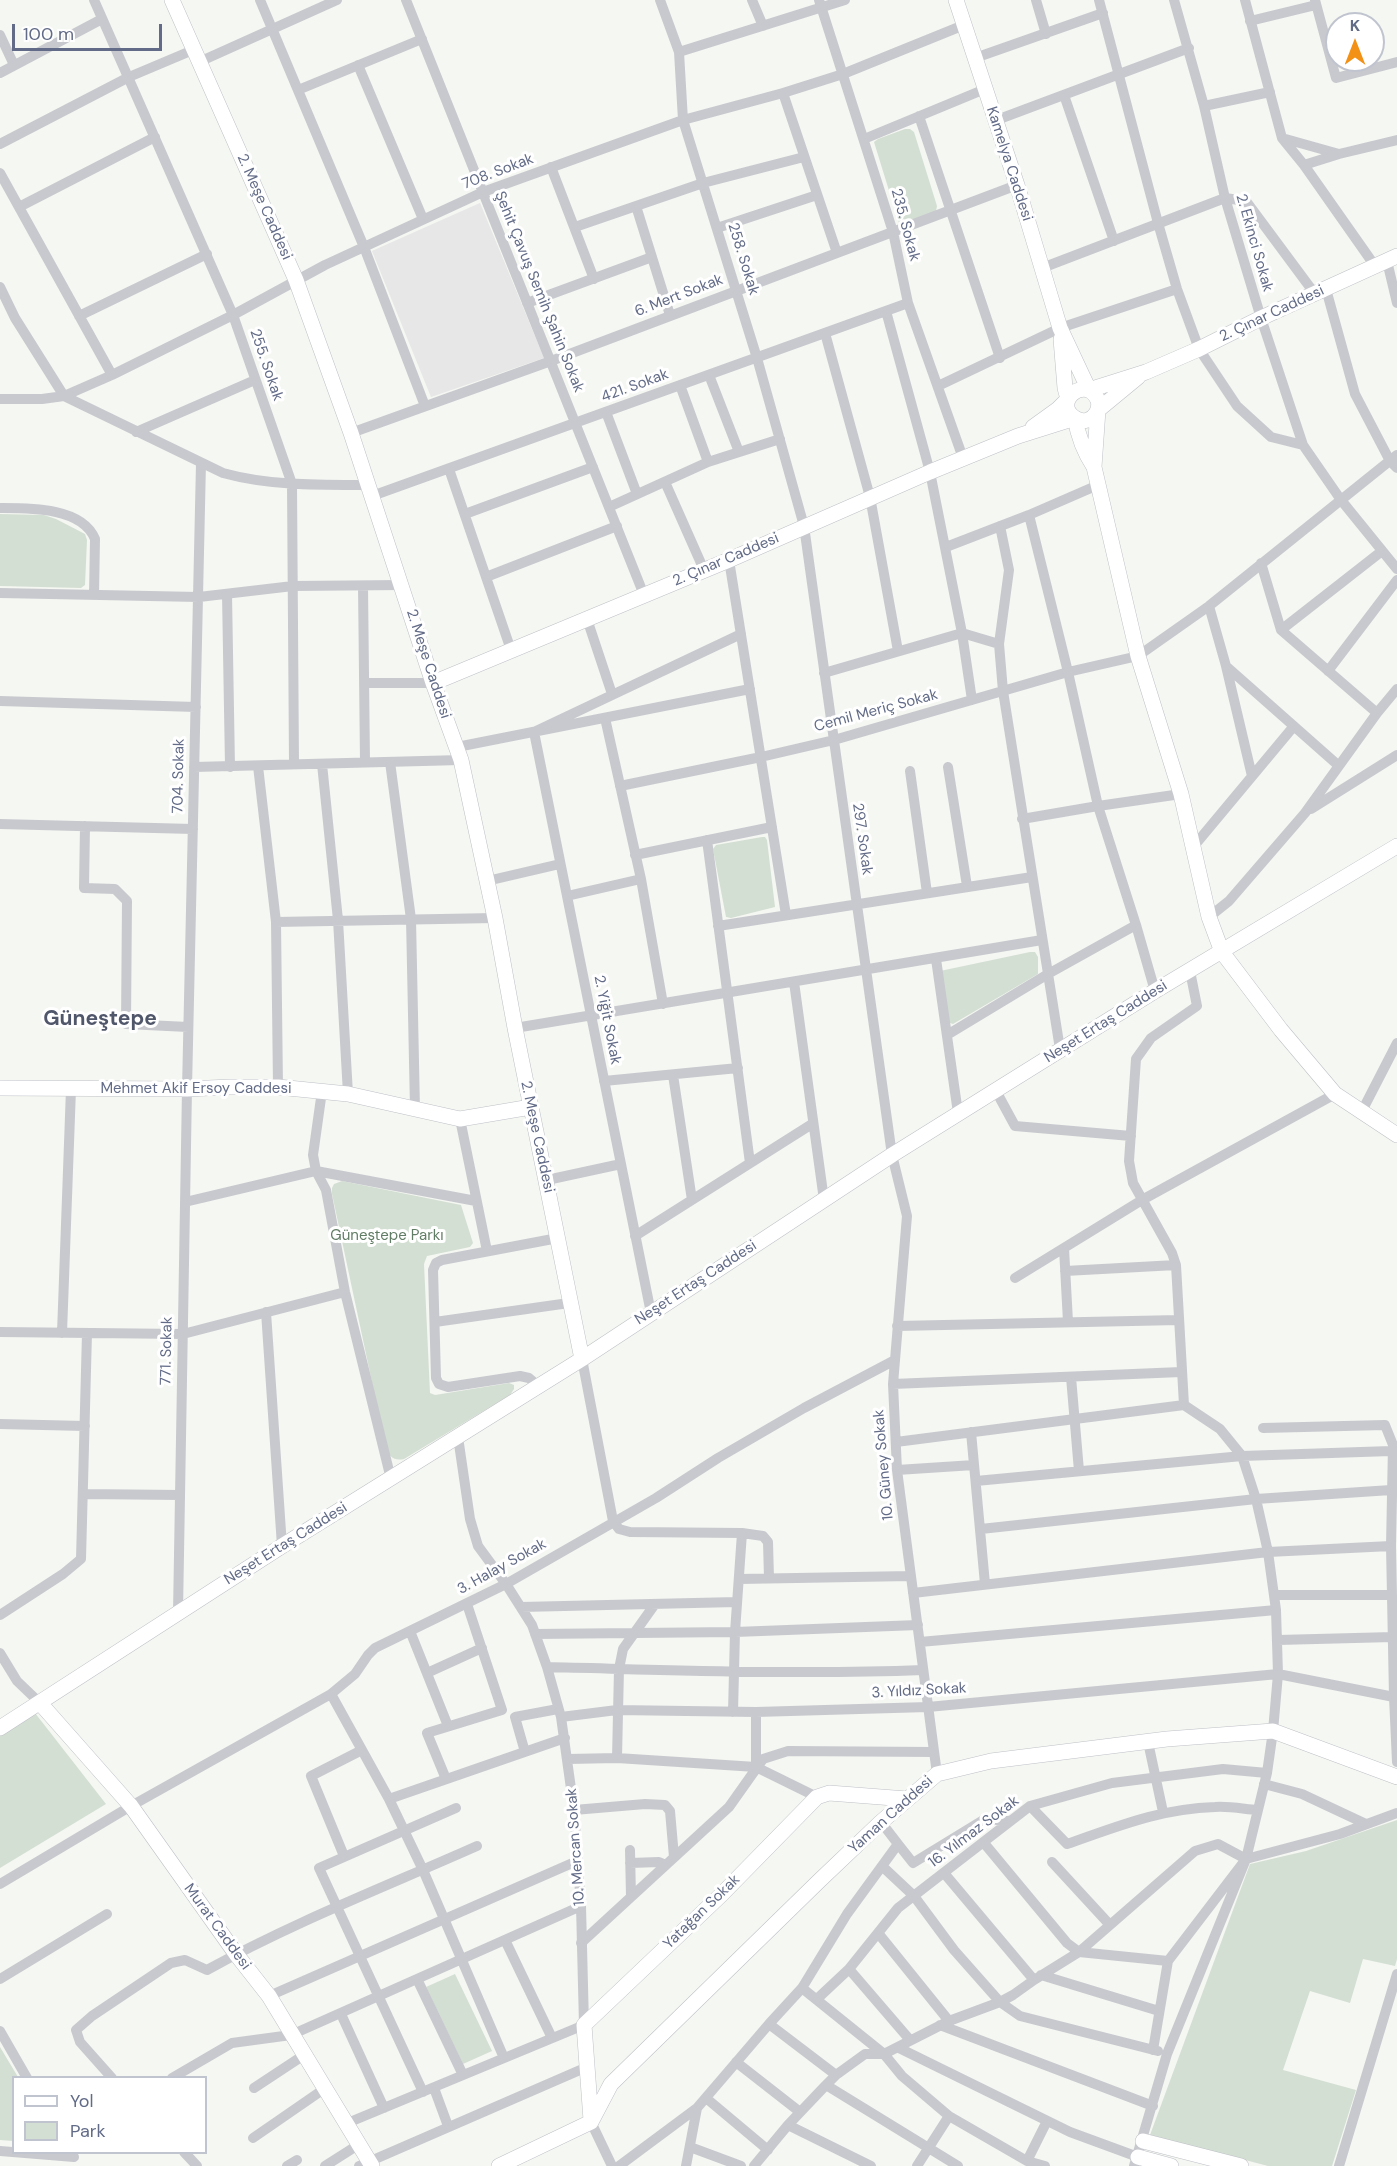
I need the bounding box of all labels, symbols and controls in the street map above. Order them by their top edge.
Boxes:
scale bar [15,12,165,50]
north arrow [1325,12,1385,72]
text: K [1350,15,1360,36]
text: 100 m [23,22,74,46]
street label: Kamelya Caddesi [982,105,1036,223]
street label: 708. Sokak [460,150,536,194]
street label: 2. Meşe Caddesi [233,151,295,263]
street label: 235. Sokak [887,187,923,263]
street label: Şehit Çavuş Semih Şahin Sokak [490,189,588,395]
street label: 2. Ekinci Sokak [1231,192,1277,294]
street label: 258. Sokak [723,221,763,297]
street label: 6. Mert Sokak [632,271,726,321]
street label: 2. Çınar Caddesi [1217,282,1327,346]
street label: 255. Sokak [245,327,287,403]
street label: 421. Sokak [599,366,671,406]
street label: 2. Çınar Caddesi [670,530,782,590]
street label: 2. Meşe Caddesi [402,607,454,721]
street label: Cemil Meriç Sokak [812,686,940,736]
street label: 704. Sokak [169,738,189,814]
street label: 297. Sokak [848,802,876,876]
street label: 2. Yiğit Sokak [590,974,624,1066]
street label: Neşet Ertaş Caddesi [1041,977,1171,1067]
district label: Güneştepe [43,1006,157,1032]
street label: 2. Meşe Caddesi [516,1079,558,1195]
street label: Mehmet Akif Ersoy Caddesi [100,1080,292,1098]
park label: Güneştepe Parkı [330,1227,444,1245]
street label: Neşet Ertaş Caddesi [632,1237,760,1329]
street label: 771. Sokak [157,1317,177,1385]
street label: 10. Güney Sokak [870,1409,898,1521]
street label: Neşet Ertaş Caddesi [221,1499,351,1589]
street label: 3. Halay Sokak [455,1535,549,1599]
street label: 3. Yıldız Sokak [871,1680,967,1702]
street label: Yaman Caddesi [845,1772,937,1858]
street label: 10. Mercan Sokak [563,1788,589,1906]
street label: 16. Yılmaz Sokak [925,1792,1023,1872]
street label: Yatağan Sokak [660,1871,744,1953]
street label: Murat Caddesi [180,1880,254,1974]
legend [12,2076,207,2154]
text: Yol [70,2089,94,2113]
text: Park [70,2119,106,2143]

